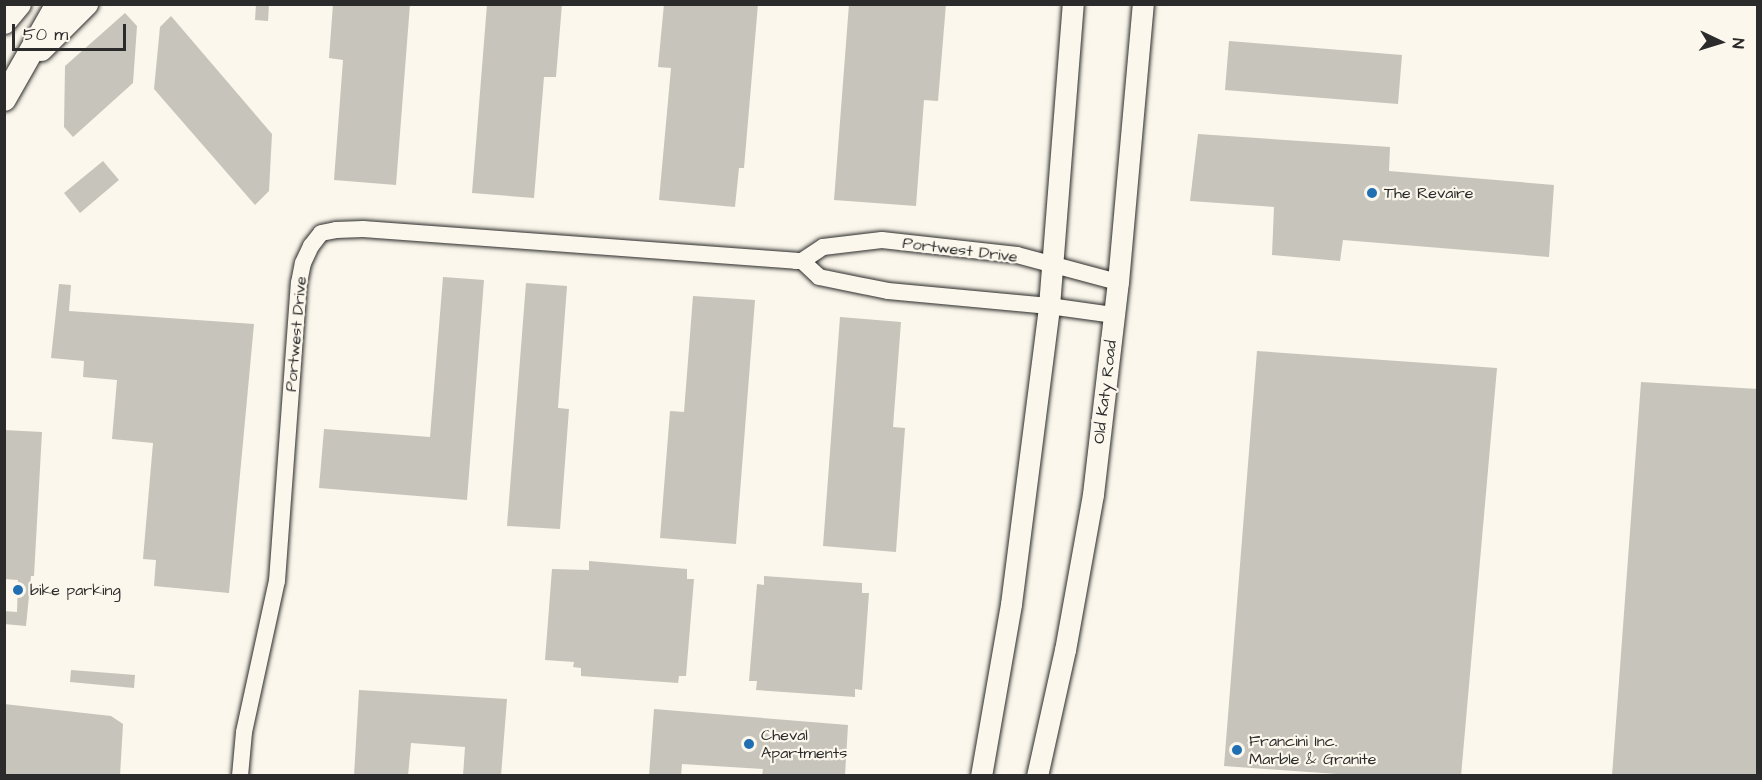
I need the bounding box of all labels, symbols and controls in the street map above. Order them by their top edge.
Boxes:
scale bar [15,12,129,50]
north arrow [1690,12,1750,72]
text: 50 m [23,22,68,47]
text: N [1727,37,1749,49]
place label: The Revaire [1384,183,1473,203]
marker: The Revaire [1365,186,1379,200]
street label: Portwest Drive [901,233,1019,267]
street label: Portwest Drive [281,276,311,392]
street label: Old Katy Road [1089,339,1121,445]
place label: bike parking [30,580,121,600]
marker: bike parking [11,583,25,597]
place label: Cheval Apartments [761,725,847,763]
place label: Francini Inc. Marble & Granite [1249,731,1376,769]
marker: Cheval Apartments [742,737,756,751]
marker: Francini Inc. Marble & Granite [1230,743,1244,757]

